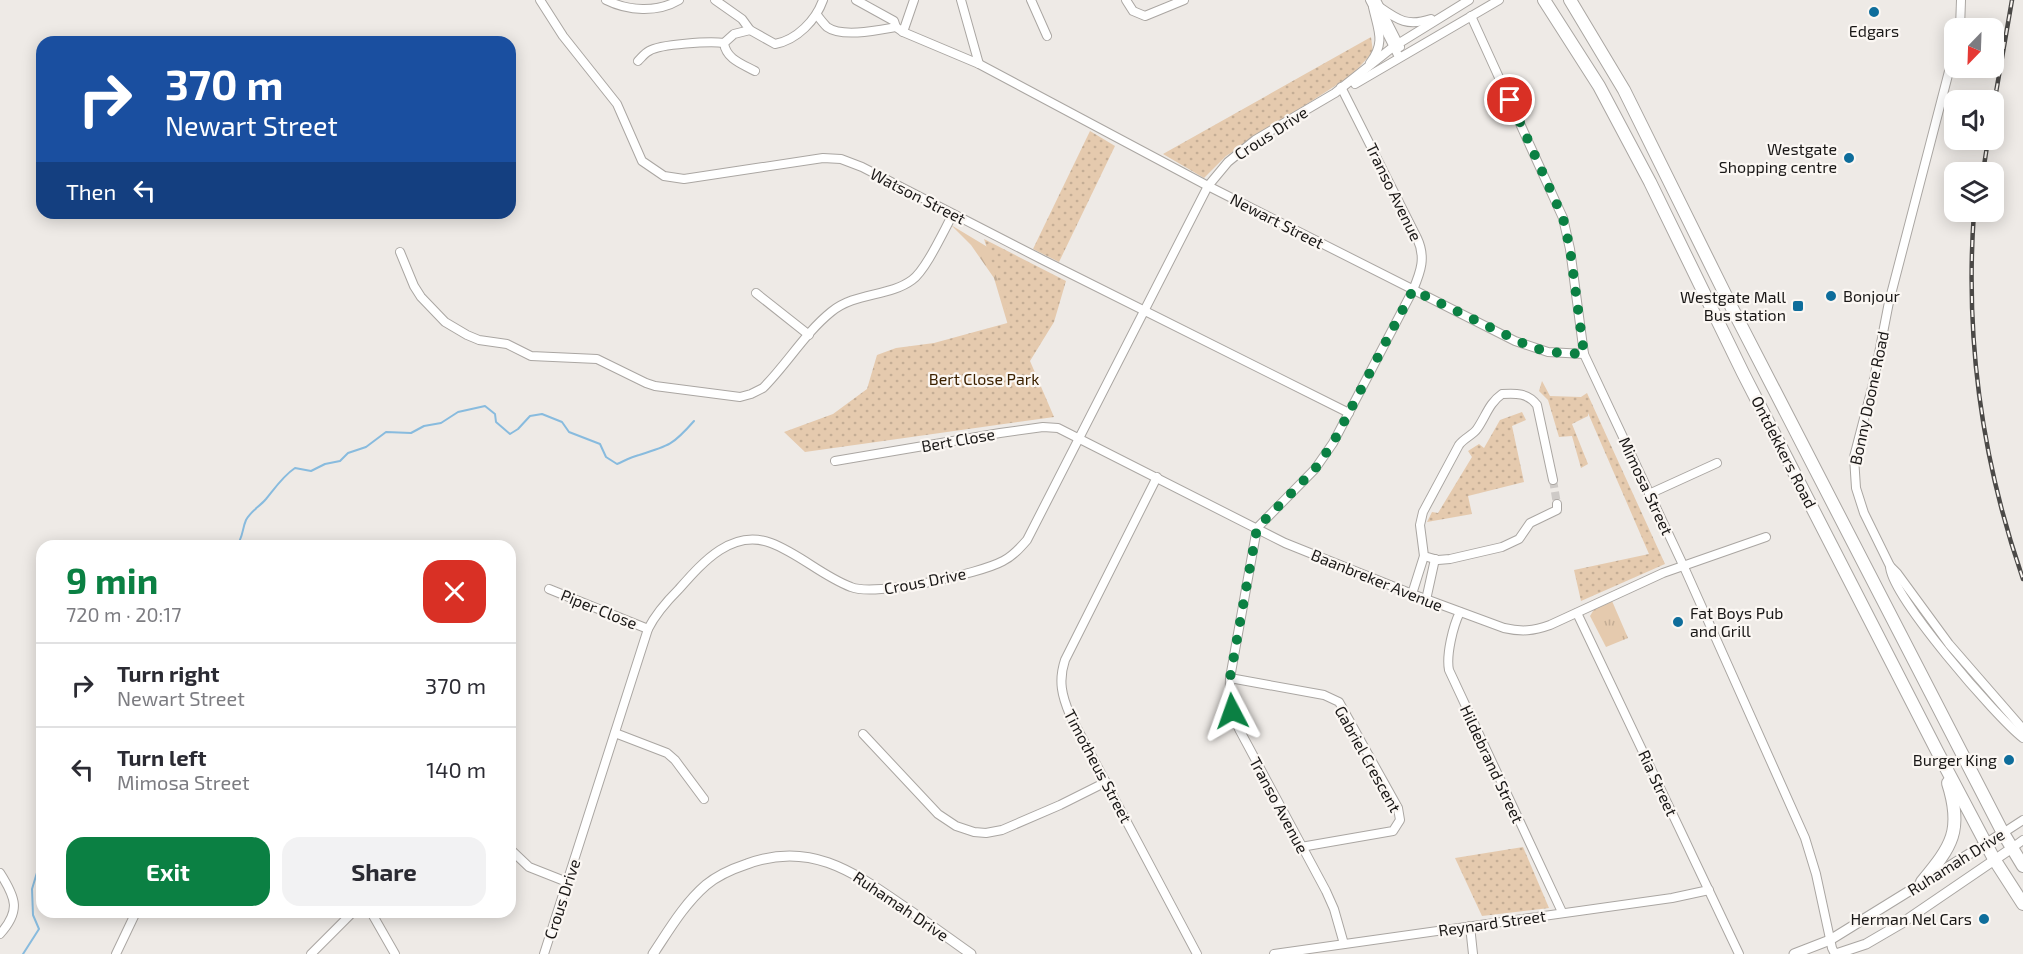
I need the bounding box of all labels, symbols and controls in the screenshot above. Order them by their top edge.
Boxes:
marker: Edgars [1867,5,1881,19]
north arrow [1944,18,2004,78]
map controls [1944,18,2004,222]
place label: Edgars [1849,21,1899,40]
text: 370 m [165,58,284,108]
icon: right [66,60,144,138]
pin [1484,74,1535,125]
icon: arrive [1493,83,1526,116]
button: sound [1944,90,2004,150]
street label: Crous Drive [1231,102,1311,163]
text: Newart Street [165,109,338,141]
place label: Westgate Shopping centre [1719,139,1837,176]
street label: Transo Avenue [1363,140,1426,244]
marker: Westgate Shopping centre [1842,151,1856,165]
button: layers [1944,162,2004,222]
street label: Watson Street [867,163,969,228]
icon: left [128,174,161,207]
text: Then [66,178,116,204]
street label: Newart Street [1227,189,1327,252]
place label: Bonjour [1843,286,1901,306]
place label: Westgate Mall Bus station [1680,287,1786,324]
marker: Bonjour [1824,289,1838,303]
marker: Westgate Mall Bus station [1791,299,1805,313]
street label: Bonny Doone Road [1845,329,1892,467]
park label: Bert Close Park [929,369,1039,388]
street label: Ontdekkers Road [1748,392,1821,511]
street label: Bert Close [920,424,996,455]
street label: Mimosa Street [1615,434,1677,538]
street label: Baanbreker Avenue [1309,544,1446,615]
text: 9 min [66,558,158,601]
button: close [423,560,486,623]
street label: Crous Drive [882,563,968,598]
street label: Piper Close [558,585,640,632]
text: 720 m · 20:17 [66,602,181,626]
place label: Fat Boys Pub and Grill [1690,603,1783,640]
marker: Fat Boys Pub and Grill [1671,615,1685,629]
text: Turn right [117,660,219,686]
icon: right [66,669,99,702]
text: 370 m [425,672,486,698]
position arrow [1200,679,1264,743]
text: Newart Street [117,686,245,710]
street label: Gabriel Crescent [1331,702,1405,815]
street label: Hildebrand Street [1457,702,1528,826]
street label: Timotheus Street [1061,706,1136,826]
text: Turn left [117,744,206,770]
street label: Ria Street [1635,747,1682,819]
place label: Burger King [1913,750,1997,769]
icon: left [66,753,99,786]
street label: Transo Avenue [1246,753,1313,856]
marker: Burger King [2002,753,2016,767]
text: 140 m [426,756,486,782]
text: Mimosa Street [117,770,250,794]
street label: Ruhamah Drive [1904,824,2008,899]
button: Exit [66,837,270,906]
button: Share [282,837,486,906]
street label: Crous Drive [540,856,583,941]
street label: Ruhamah Drive [850,867,952,944]
street label: Reynard Street [1437,906,1547,939]
place label: Herman Nel Cars [1850,909,1972,928]
marker: Herman Nel Cars [1977,912,1991,926]

